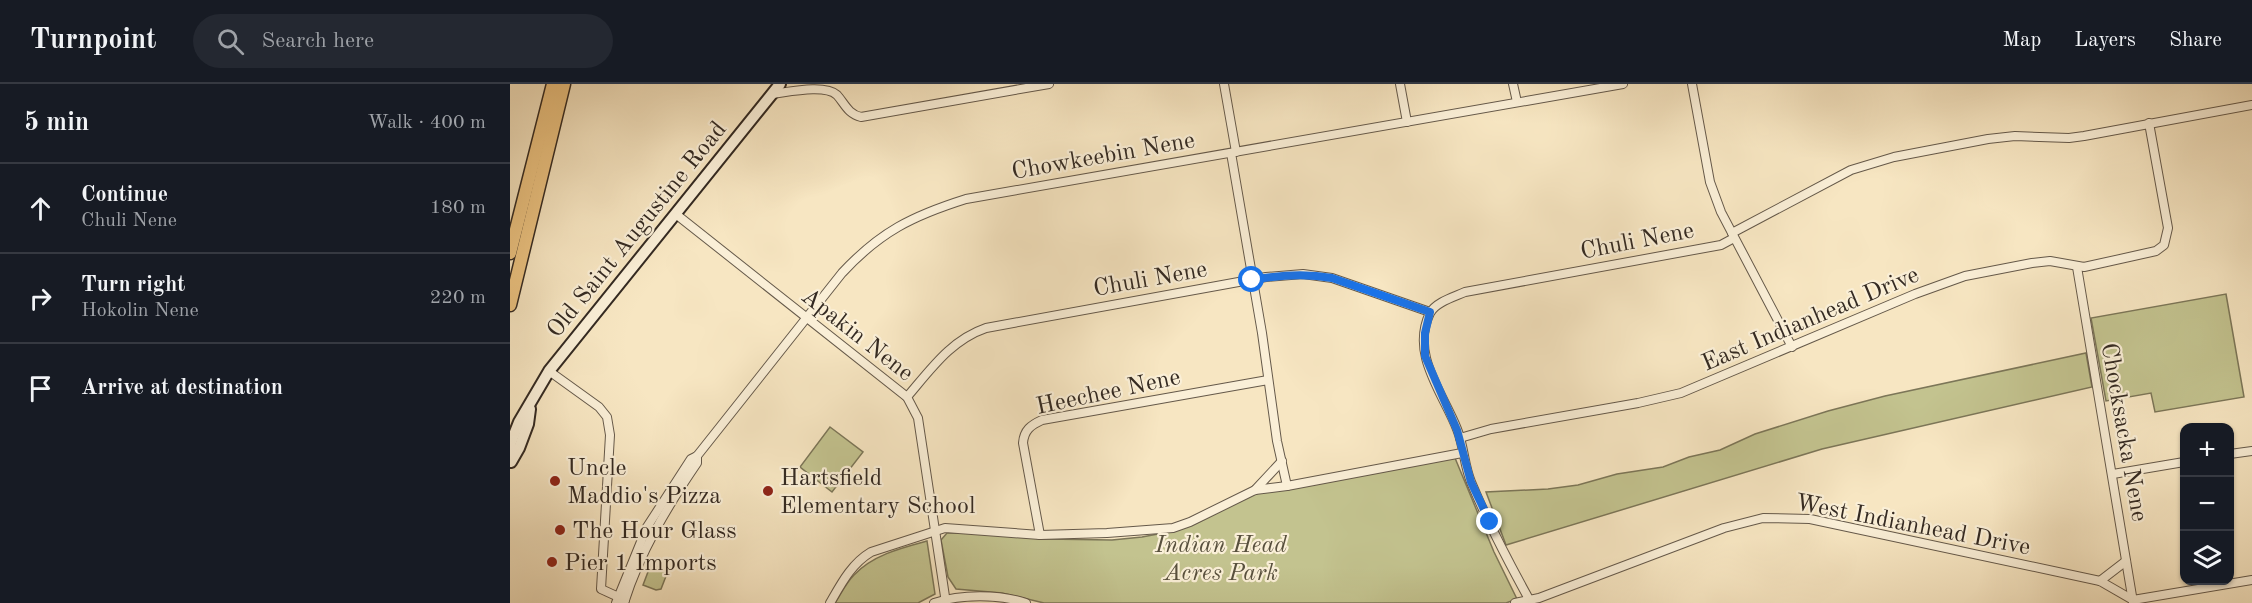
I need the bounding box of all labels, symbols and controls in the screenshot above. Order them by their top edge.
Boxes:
search box [193,14,613,68]
icon: search [214,25,247,58]
text: Turnpoint [30,27,157,55]
text: Search here [262,30,374,52]
text: Map [2002,30,2041,51]
text: Layers [2074,30,2136,51]
text: Share [2169,30,2222,51]
text: 5 min [24,110,89,136]
text: Walk · 400 m [367,113,486,133]
street label: Old Saint Augustine Road [543,118,732,343]
street label: Chowkeebin Nene [1010,129,1197,185]
text: Continue [81,184,168,206]
icon: ahead [24,192,57,225]
text: 180 m [430,198,486,218]
text: Chuli Nene [81,211,177,231]
street label: Chuli Nene [1579,219,1696,265]
street label: Chuli Nene [1092,258,1209,302]
street label: East Indianhead Drive [1699,263,1923,376]
route start [1238,266,1264,292]
text: Turn right [81,274,185,296]
icon: right [24,282,57,315]
street label: Apakin Nene [796,285,917,387]
text: 220 m [430,288,486,308]
text: Hokolin Nene [81,301,199,321]
street label: Chocksacka Nene [2095,341,2151,524]
street label: Heechee Nene [1034,366,1183,420]
icon: arrive [24,372,57,405]
text: Arrive at destination [81,377,283,399]
map controls [2180,423,2234,585]
button: + [2180,423,2234,477]
place label: Uncle Maddio's Pizza [567,457,721,509]
place label: Hartsfield Elementary School [780,467,975,519]
marker: Uncle Maddio's Pizza [548,474,562,488]
button: − [2180,477,2234,531]
marker: Hartsfield Elementary School [761,484,775,498]
street label: West Indianhead Drive [1793,491,2032,561]
route end [1476,508,1502,534]
place label: The Hour Glass [572,520,737,544]
marker: The Hour Glass [553,523,567,537]
button: layers [2180,531,2234,585]
park label: Indian Head Acres Park [1154,534,1287,586]
place label: Pier 1 Imports [564,552,717,576]
marker: Pier 1 Imports [545,555,559,569]

